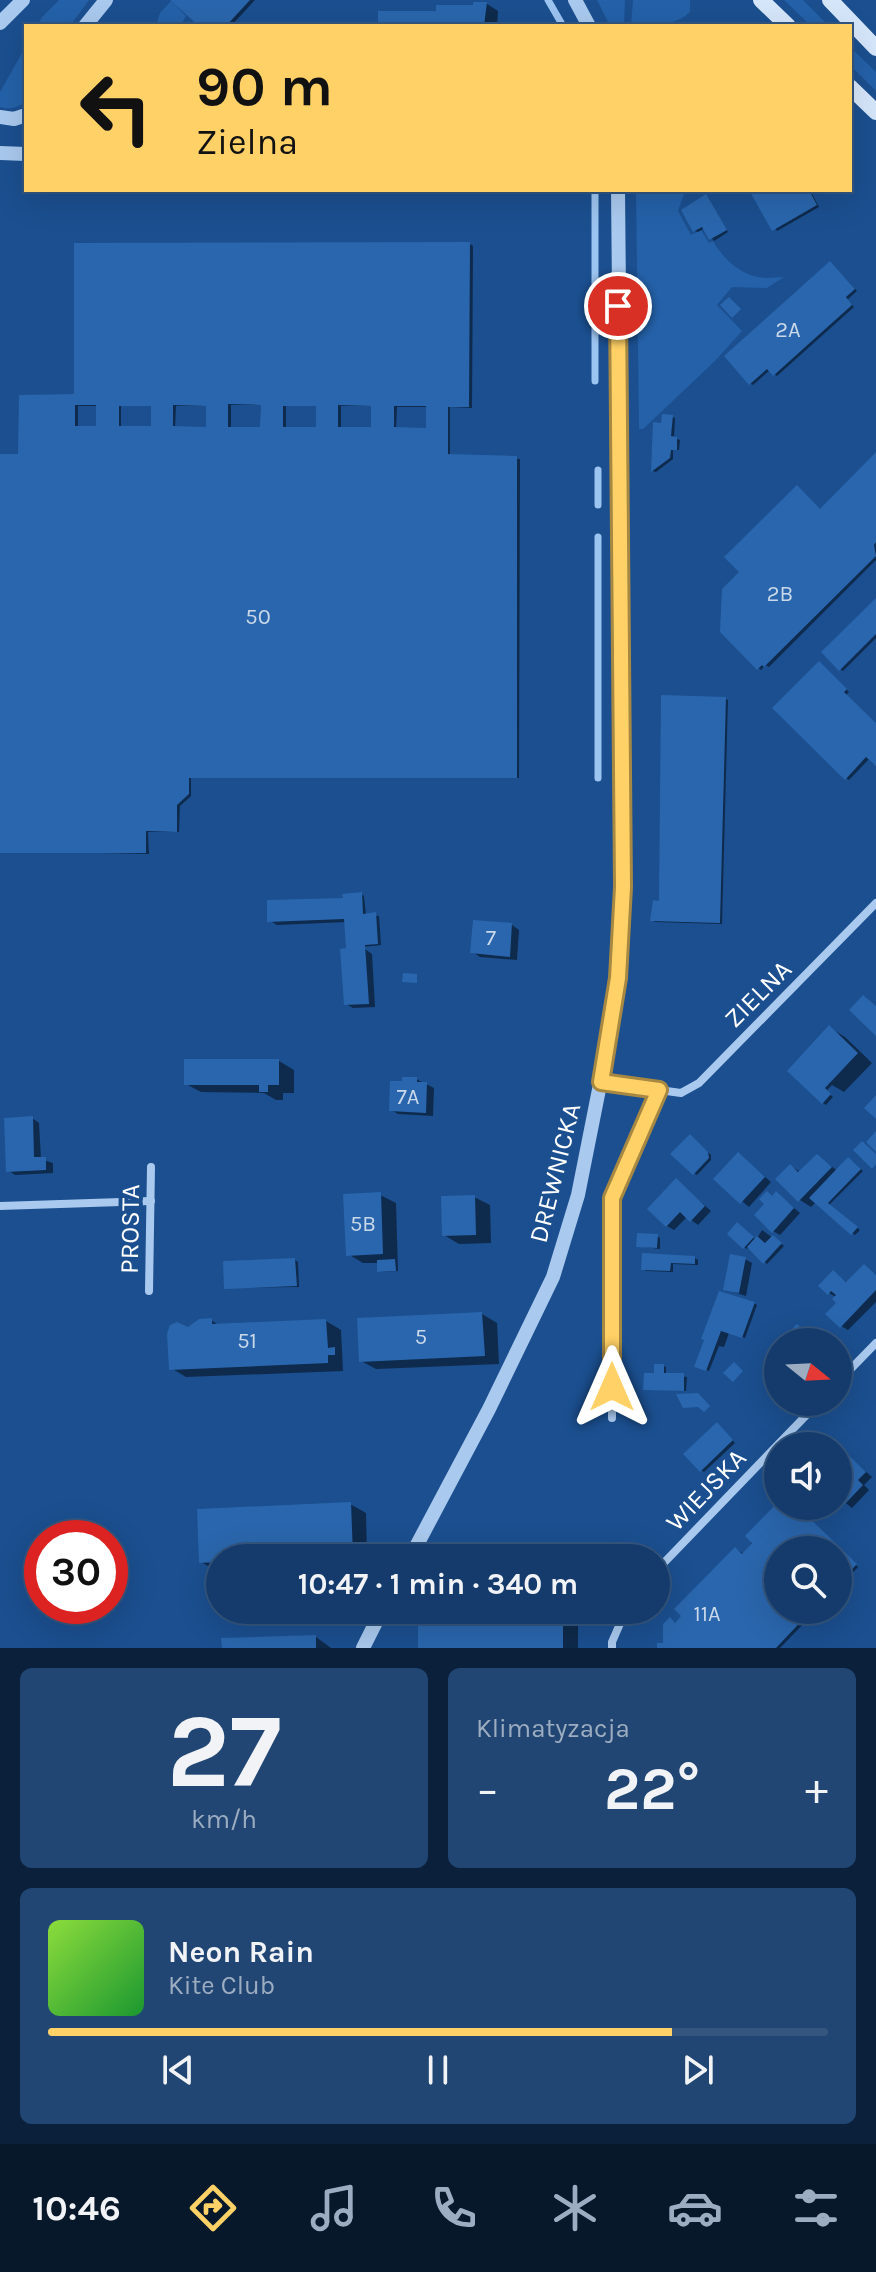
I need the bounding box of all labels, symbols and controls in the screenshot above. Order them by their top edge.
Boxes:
text: 90 m [196,54,333,119]
icon: left [64,56,168,160]
text: Zielna [196,121,298,163]
pin [584,272,652,340]
icon: arrive [596,284,640,328]
house number: 2A [775,317,801,343]
house number: 2B [767,581,793,607]
house number: 50 [245,604,271,630]
house number: 7 [486,925,496,951]
street label: ZIELNA [718,954,798,1034]
house number: 7A [397,1084,420,1110]
street label: DREWNICKA [523,1100,587,1246]
street label: PROSTA [114,1184,146,1274]
house number: 5B [350,1211,376,1237]
house number: 5 [415,1324,427,1350]
house number: 51 [237,1328,257,1354]
north arrow [764,1328,852,1416]
map controls [764,1328,852,1624]
position arrow [570,1345,654,1429]
button: sound [764,1432,852,1520]
street label: WIEJSKA [659,1442,753,1537]
speed limit sign: 30 [24,1520,128,1624]
button: search [764,1536,852,1624]
text: 10:47 · 1 min · 340 m [298,1566,578,1602]
house number: 11A [693,1601,721,1627]
text: 27 [167,1691,281,1812]
text: Klimatyzacja [476,1713,630,1744]
text: 22° [604,1754,700,1824]
text: − [476,1764,499,1815]
text: + [805,1764,828,1815]
text: km/h [191,1804,257,1835]
text: Neon Rain [168,1934,314,1970]
text: Kite Club [168,1970,275,2001]
icon: previous [156,2048,200,2092]
icon: pause [416,2048,460,2092]
icon: next [676,2048,720,2092]
icon: directions [185,2180,241,2236]
icon: music [306,2180,362,2236]
icon: phone [426,2180,482,2236]
icon: climate [547,2180,603,2236]
icon: car [667,2180,723,2236]
icon: filters [788,2180,844,2236]
text: 10:46 [32,2187,121,2229]

